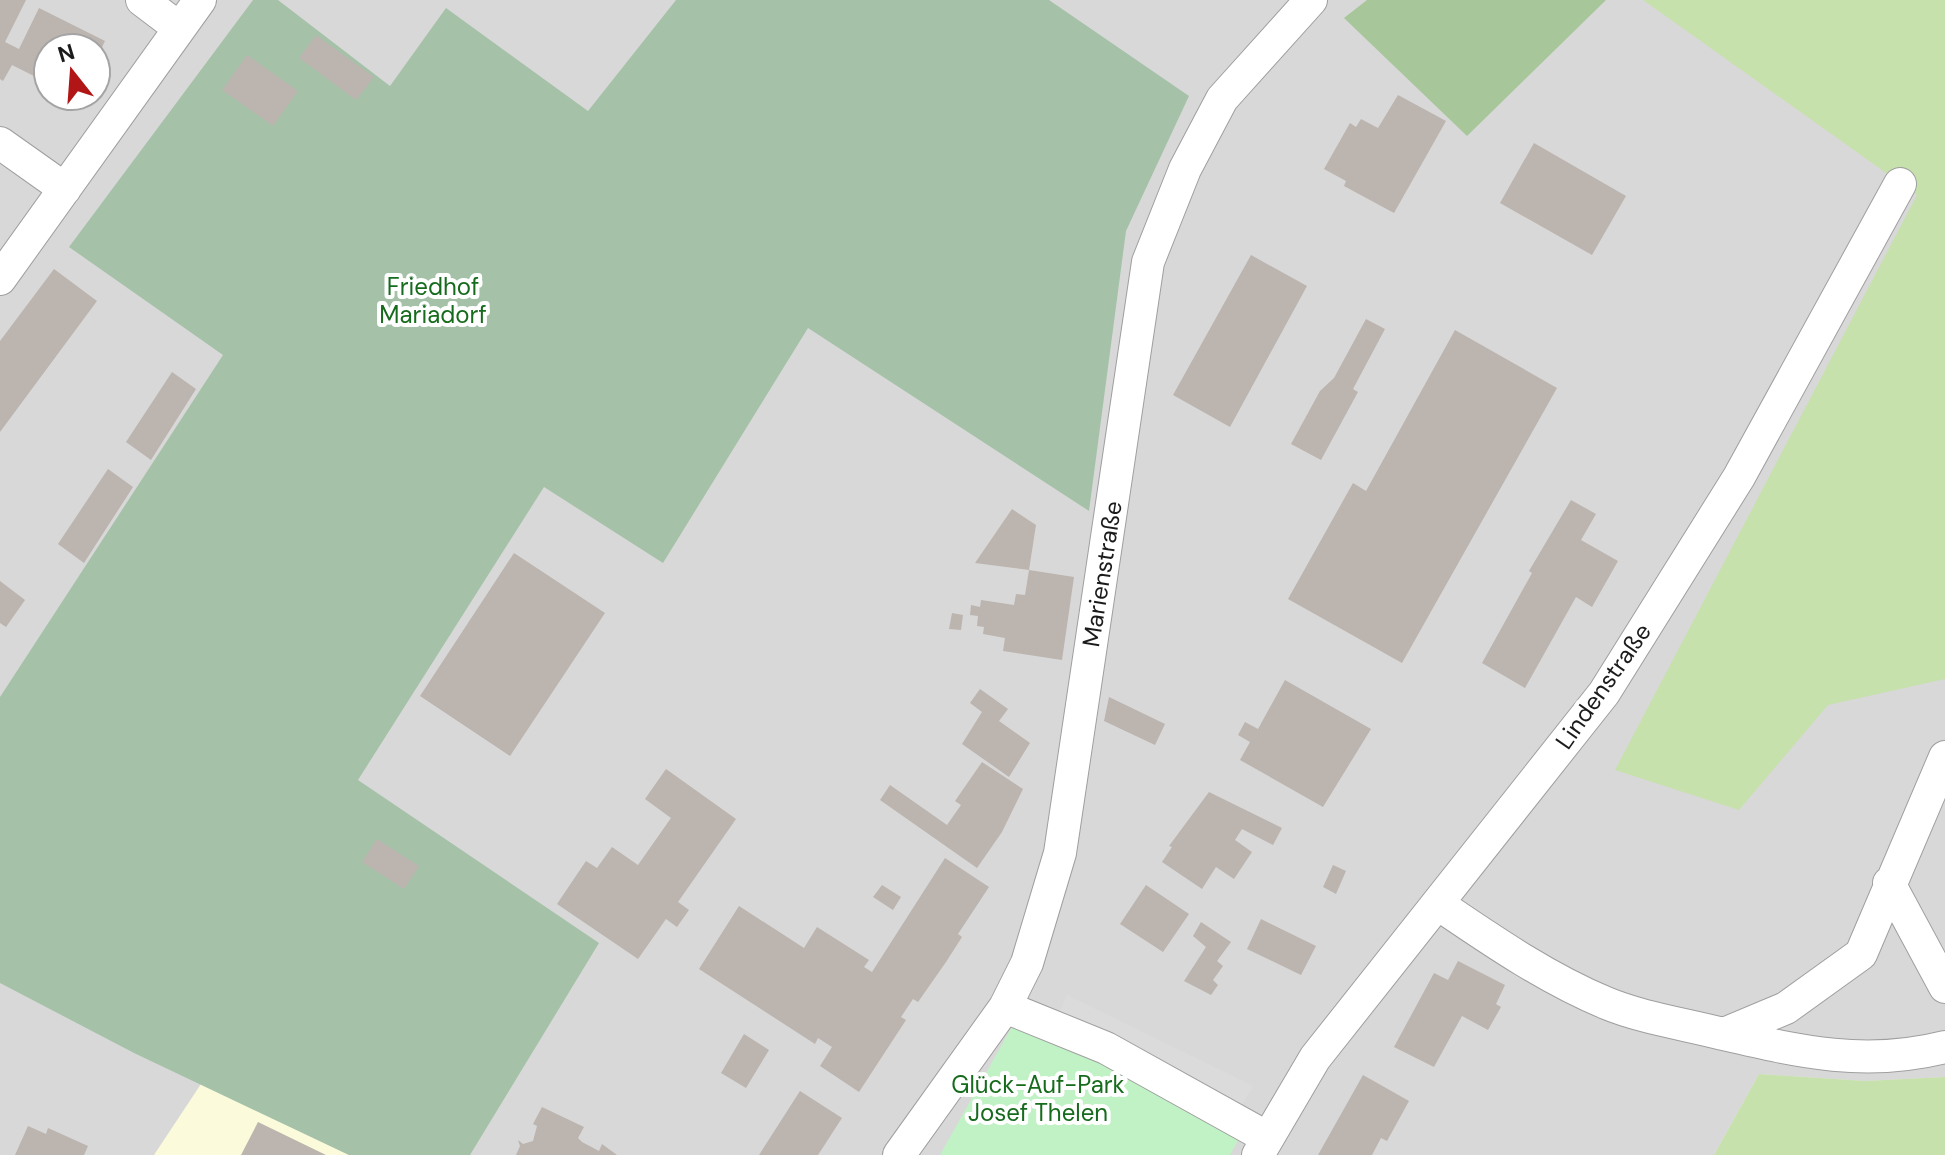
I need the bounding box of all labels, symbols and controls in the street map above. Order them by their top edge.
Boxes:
north arrow [32,32,112,112]
text: N [54,37,78,70]
park label: Friedhof Mariadorf [379,271,487,330]
street label: Marienstraße [1075,499,1129,649]
street label: Lindenstraße [1548,617,1658,755]
park label: Glück-Auf-Park Josef Thelen [951,1069,1125,1128]

